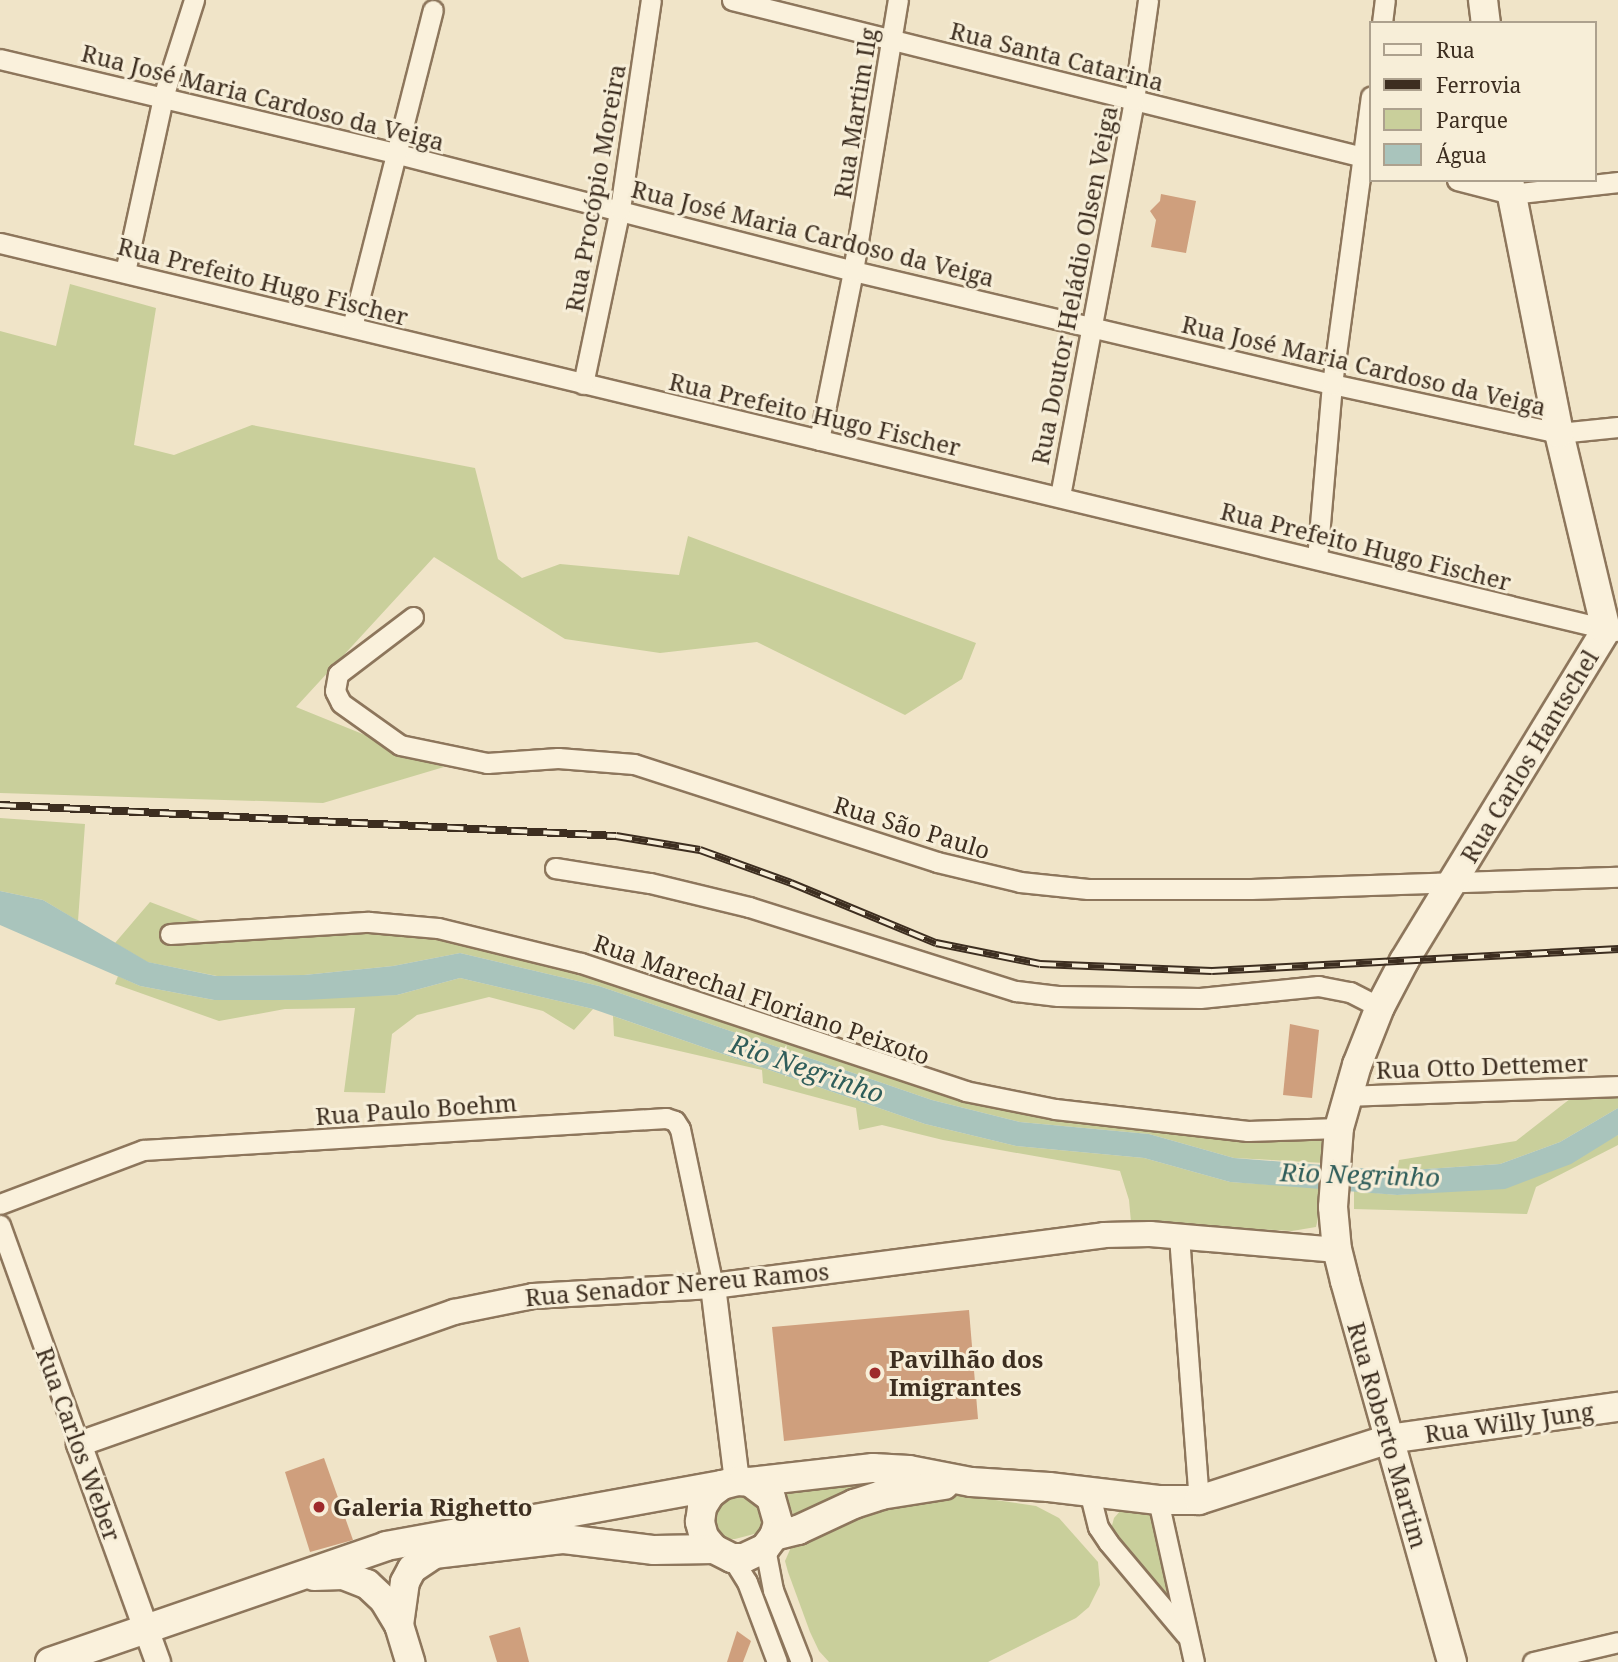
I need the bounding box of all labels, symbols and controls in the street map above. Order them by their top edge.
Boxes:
street label: Rua Santa Catarina [947,16,1167,96]
legend [1370,21,1597,182]
street label: Rua Martim Ilg [827,26,883,200]
text: Rua [1436,36,1475,64]
street label: Rua José Maria Cardoso da Veiga [79,38,447,156]
street label: Rua Procópio Moreira [559,62,631,314]
text: Ferrovia [1436,71,1521,99]
street label: Rua Doutor Heládio Olsen Veiga [1025,103,1123,467]
text: Parque [1436,106,1508,134]
text: Água [1436,141,1487,169]
street label: Rua José Maria Cardoso da Veiga [629,174,997,292]
street label: Rua Prefeito Hugo Fischer [115,231,411,331]
street label: Rua José Maria Cardoso da Veiga [1179,309,1549,421]
street label: Rua Prefeito Hugo Fischer [666,366,964,462]
street label: Rua Prefeito Hugo Fischer [1218,496,1514,596]
street label: Rua Carlos Hantschel [1454,644,1604,868]
street label: Rua São Paulo [830,790,994,864]
street label: Rua Marechal Floriano Peixoto [590,928,934,1070]
water label: Rio Negrinho [726,1028,888,1110]
street label: Rua Otto Dettemer [1375,1048,1589,1084]
street label: Rua Paulo Boehm [314,1088,518,1130]
water label: Rio Negrinho [1279,1157,1441,1193]
street label: Rua Senador Nereu Ramos [524,1256,830,1312]
street label: Rua Roberto Martim [1342,1319,1434,1551]
street label: Rua Carlos Weber [31,1343,127,1545]
place label: Pavilhão dos Imigrantes [889,1345,1043,1401]
marker: Pavilhão dos Imigrantes [867,1365,883,1381]
street label: Rua Willy Jung [1423,1396,1595,1448]
place label: Galeria Righetto [333,1493,533,1521]
marker: Galeria Righetto [311,1499,327,1515]

